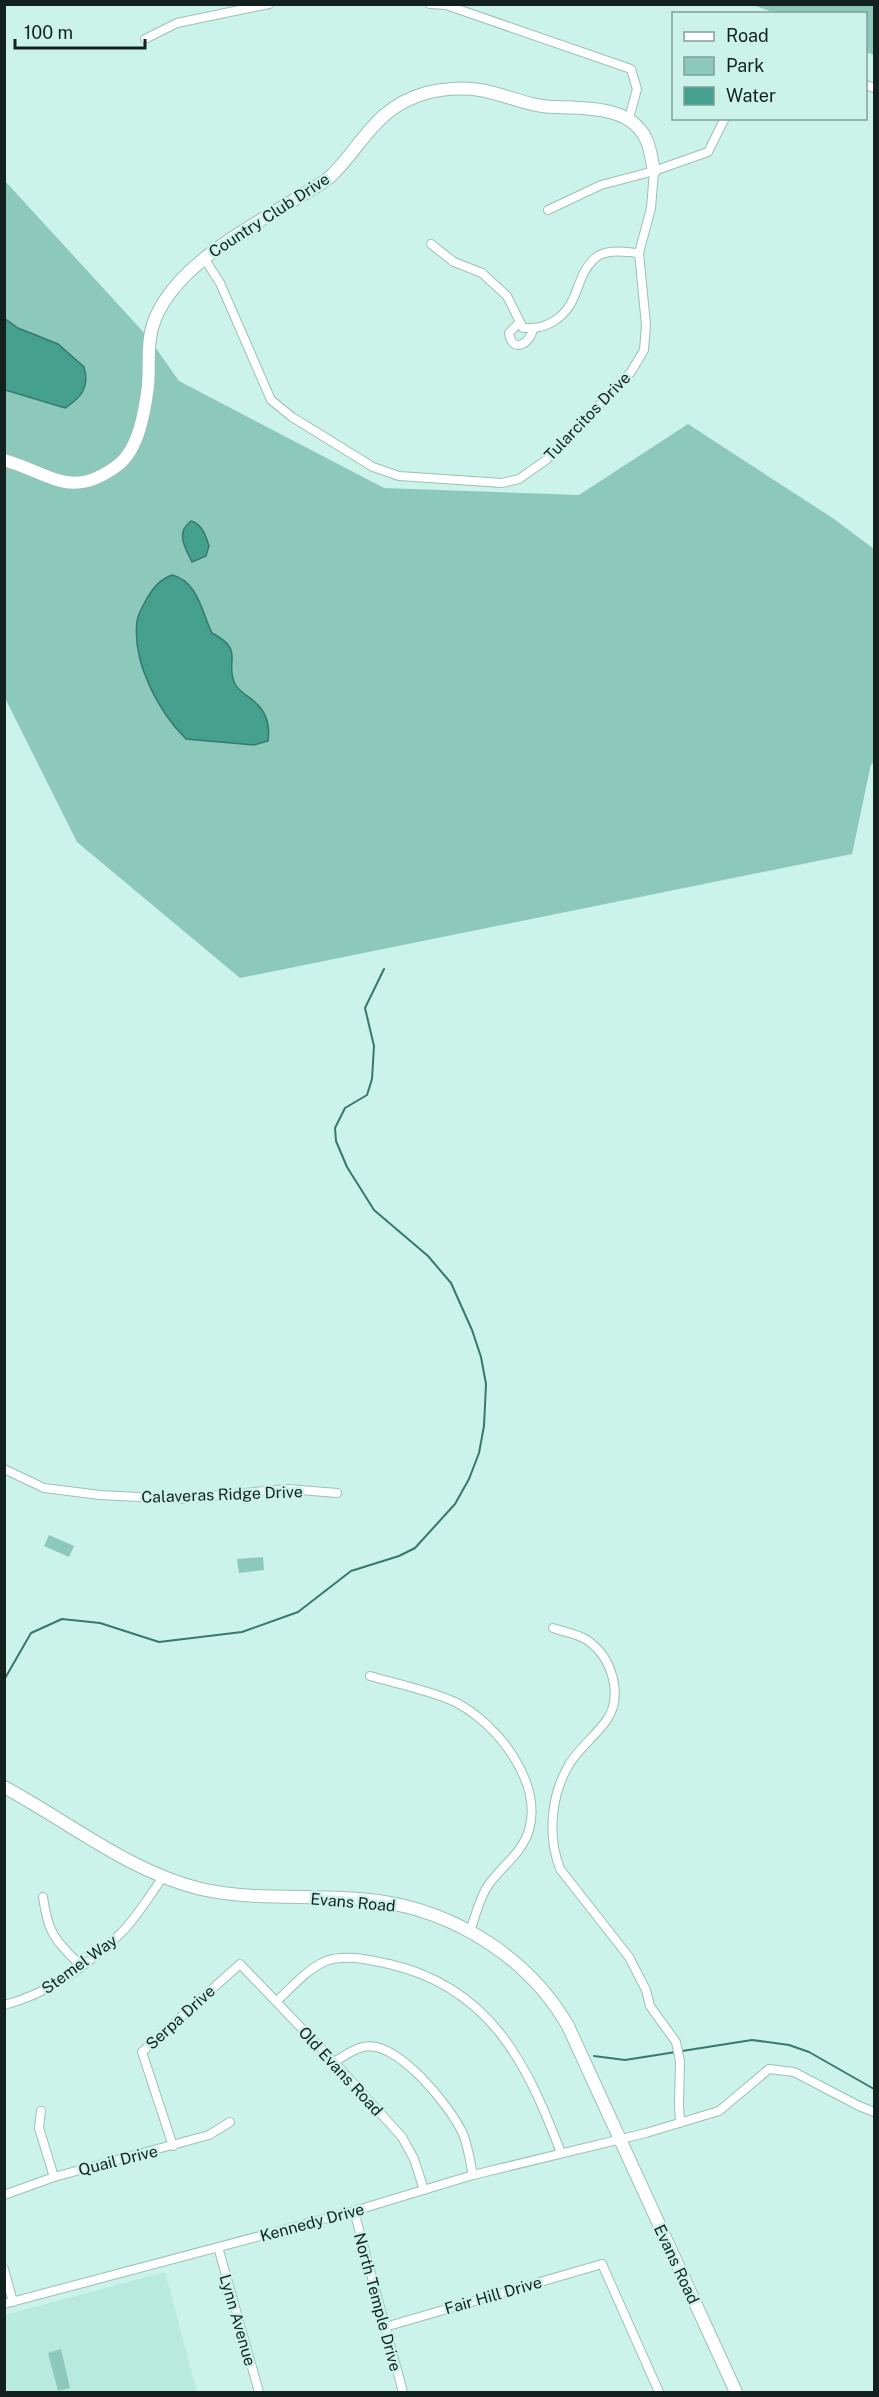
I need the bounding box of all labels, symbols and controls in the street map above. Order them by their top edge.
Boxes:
scale bar [15,12,146,50]
legend [672,12,867,120]
text: 100 m [24,22,73,43]
text: Road [726,25,769,46]
text: Park [726,55,764,76]
text: Water [726,85,776,106]
street label: Country Club Drive [205,169,333,262]
street label: Tularcitos Drive [540,368,634,464]
street label: Calaveras Ridge Drive [141,1482,303,1507]
street label: Evans Road [310,1889,396,1916]
street label: Stemel Way [38,1930,121,1998]
street label: Serpa Drive [142,1981,219,2053]
street label: Old Evans Road [295,2023,387,2120]
street label: Quail Drive [76,2141,160,2180]
street label: Kennedy Drive [258,2199,366,2246]
street label: Evans Road [650,2222,703,2307]
street label: North Temple Drive [350,2231,405,2374]
street label: Lynn Avenue [215,2272,260,2368]
street label: Fair Hill Drive [442,2273,544,2318]

